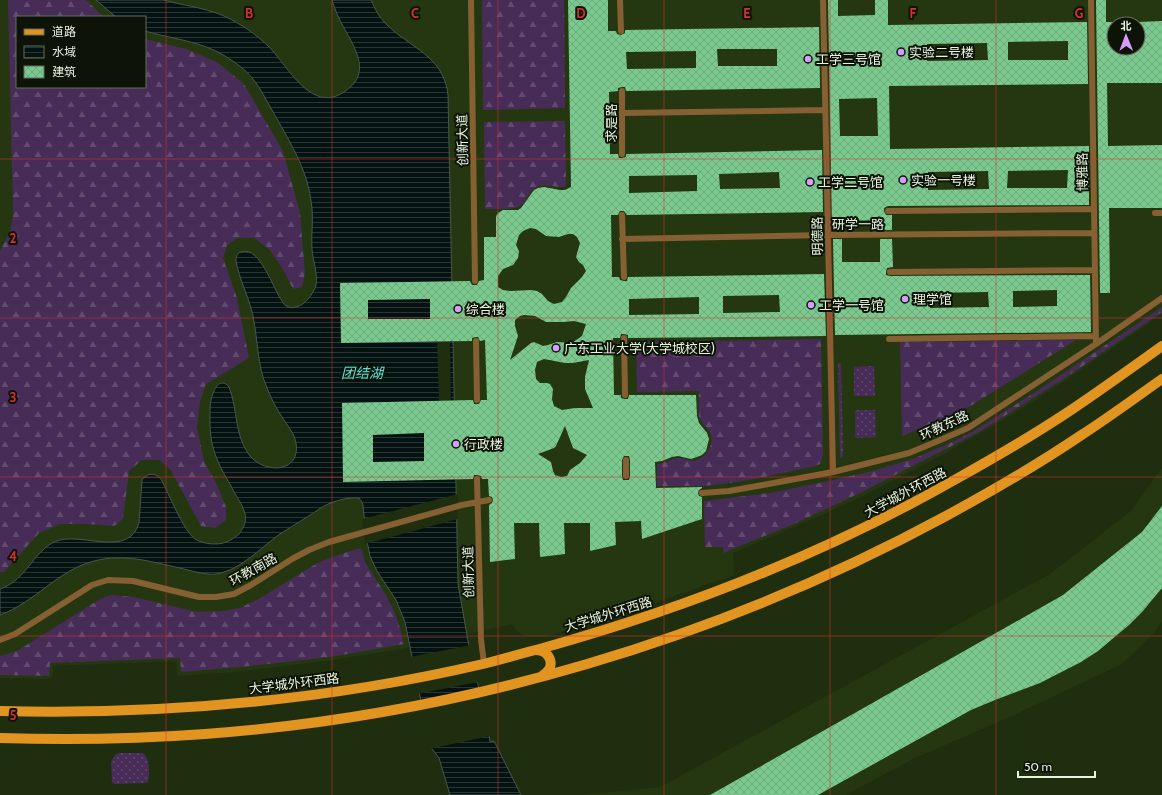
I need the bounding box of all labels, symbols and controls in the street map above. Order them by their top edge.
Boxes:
text: B [245,5,253,21]
text: C [411,5,419,21]
text: D [576,5,586,21]
text: E [743,5,751,21]
text: F [910,5,917,21]
text: G [1075,5,1084,21]
legend [16,16,146,88]
north arrow [1106,16,1146,56]
text: 北 [1120,19,1131,33]
text: 道路 [52,24,76,39]
text: 水域 [52,44,76,59]
place label: 实验二号楼 [909,44,974,60]
marker: 实验二号楼 [896,47,906,57]
place label: 工学三号馆 [816,51,881,67]
marker: 工学三号馆 [803,54,813,64]
text: 建筑 [52,64,76,79]
street label: 求是路 [603,103,619,143]
street label: 创新大道 [454,114,470,166]
street label: 博雅路 [1074,152,1090,192]
place label: 实验一号楼 [911,172,976,188]
place label: 工学二号馆 [818,174,883,190]
marker: 实验一号楼 [898,175,908,185]
marker: 工学二号馆 [805,177,815,187]
street label: 明德路 [809,216,825,256]
street label: 研学一路 [832,216,884,232]
text: 2 [10,230,17,246]
place label: 理学馆 [913,291,952,307]
marker: 理学馆 [900,294,910,304]
place label: 工学一号馆 [819,297,884,313]
marker: 工学一号馆 [806,300,816,310]
place label: 综合楼 [466,301,505,317]
marker: 综合楼 [453,304,463,314]
place label: 广东工业大学(大学城校区) [564,340,715,356]
marker: 广东工业大学(大学城校区) [551,343,561,353]
water label: 团结湖 [341,364,385,382]
text: 3 [9,389,17,405]
street label: 环教东路 [917,407,971,443]
place label: 行政楼 [464,436,503,452]
marker: 行政楼 [451,439,461,449]
street label: 大学城外环西路 [861,464,949,520]
street label: 创新大道 [460,546,476,598]
text: 4 [9,548,17,564]
street label: 环教南路 [226,549,280,589]
street label: 大学城外环西路 [562,593,654,635]
street label: 大学城外环西路 [248,670,340,696]
text: 5 [10,707,17,723]
scale bar [1018,753,1095,779]
text: 50 m [1024,759,1052,774]

